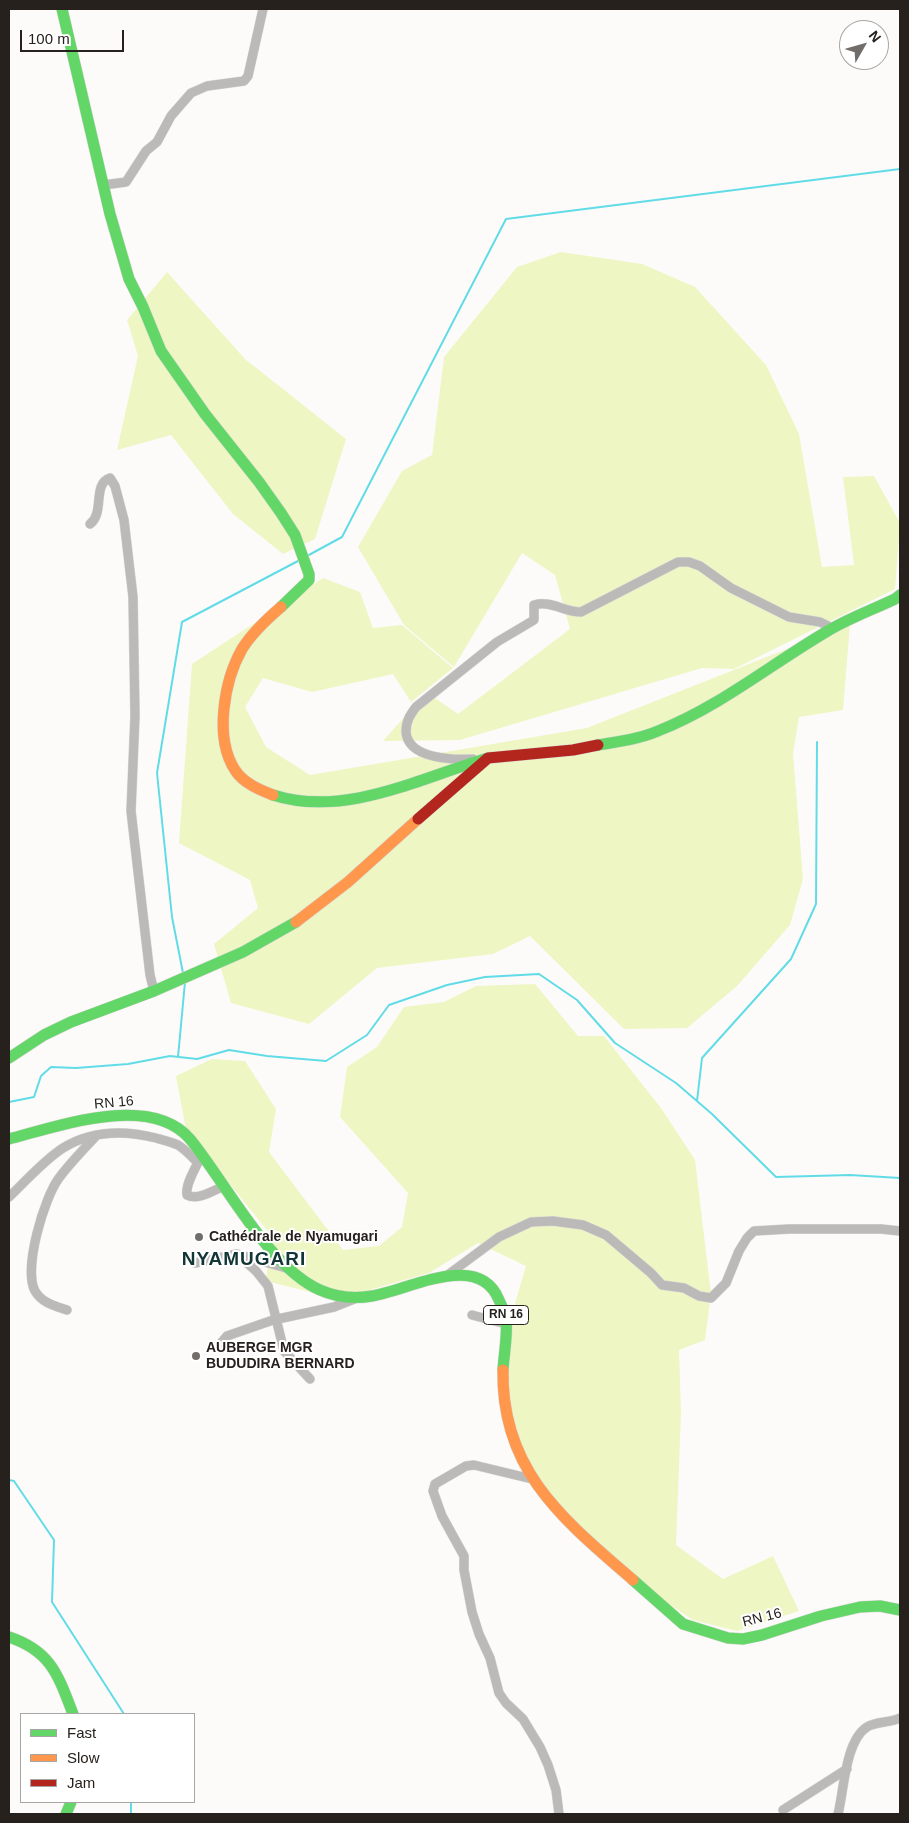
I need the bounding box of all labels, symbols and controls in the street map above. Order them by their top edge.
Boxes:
scale bar [22,20,126,52]
north arrow [839,20,889,70]
text: N [866,27,884,45]
text: 100 m [28,30,70,47]
street label: RN 16 [94,1093,134,1113]
place label: Cathédrale de Nyamugari [209,1229,378,1245]
marker: Cathédrale de Nyamugari [193,1231,205,1243]
district label: NYAMUGARI [181,1249,307,1271]
road number: RN 16 [484,1306,528,1324]
place label: AUBERGE MGR BUDUDIRA BERNARD [206,1340,355,1372]
marker: AUBERGE MGR BUDUDIRA BERNARD [190,1350,202,1362]
street label: RN 16 [741,1605,783,1631]
legend [20,1713,195,1803]
text: Fast [67,1724,96,1741]
text: Slow [67,1749,100,1766]
text: Jam [67,1774,95,1791]

